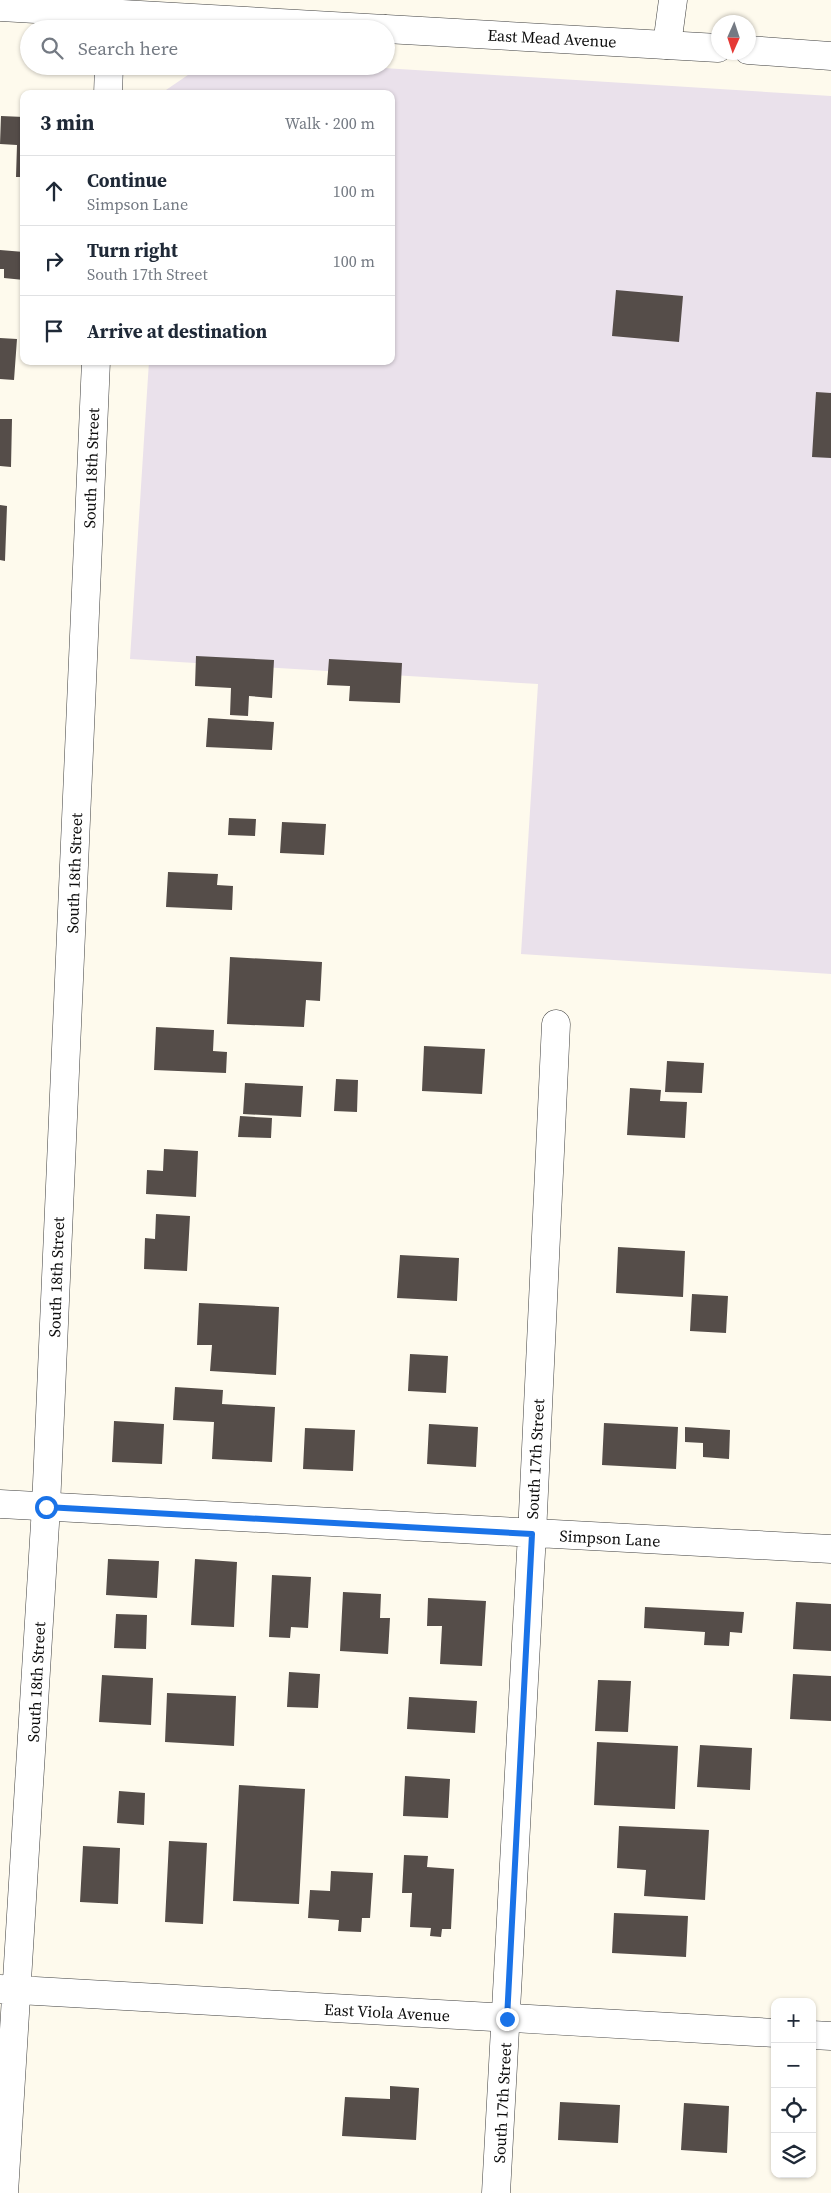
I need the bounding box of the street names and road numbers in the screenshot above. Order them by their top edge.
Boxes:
street label: East Mead Avenue [487,24,617,52]
street label: South 18th Street [78,407,104,529]
street label: South 18th Street [61,812,87,934]
street label: South 18th Street [43,1216,69,1338]
street label: South 17th Street [521,1397,549,1520]
street label: Simpson Lane [559,1524,661,1552]
street label: South 18th Street [22,1620,50,1743]
street label: East Viola Avenue [324,1998,450,2026]
street label: South 17th Street [488,2041,516,2164]

